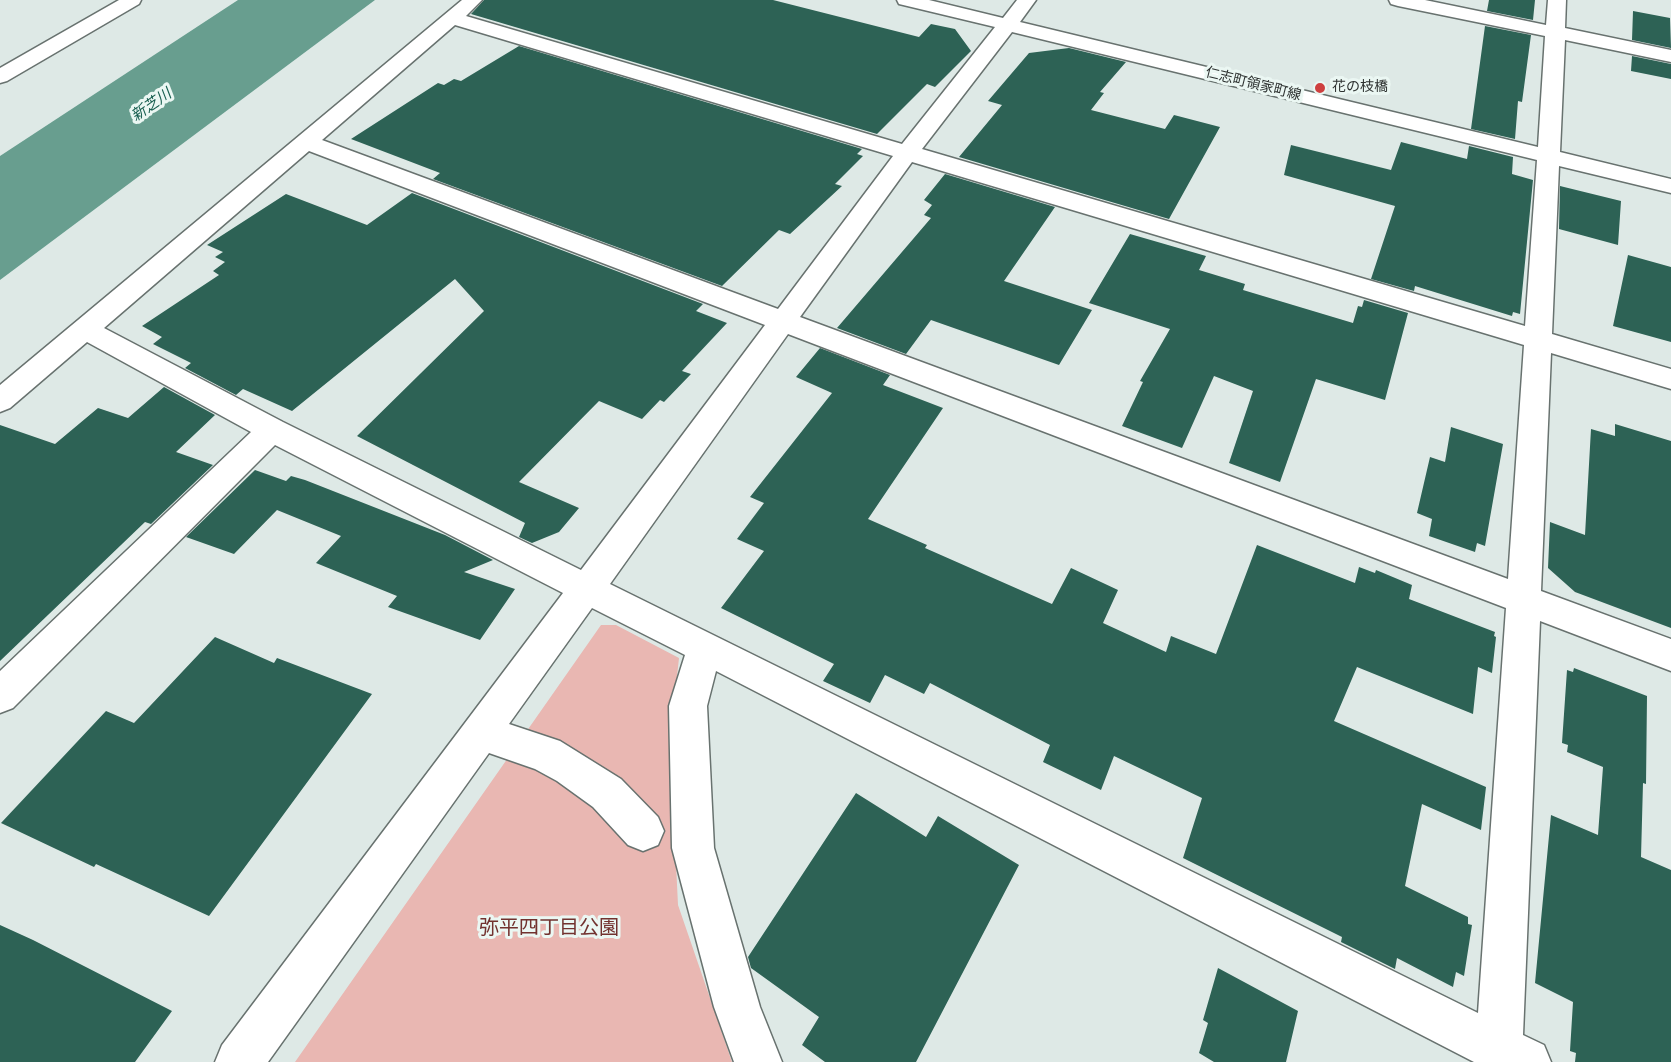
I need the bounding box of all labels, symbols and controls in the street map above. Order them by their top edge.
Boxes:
street label: 仁志町領家町線 [1203,65,1303,105]
place label: 花の枝橋 [1332,80,1388,96]
marker: 花の枝橋 [1313,81,1327,95]
water label: 新芝川 [128,86,176,126]
park label: 弥平四丁目公園 [479,918,619,942]

